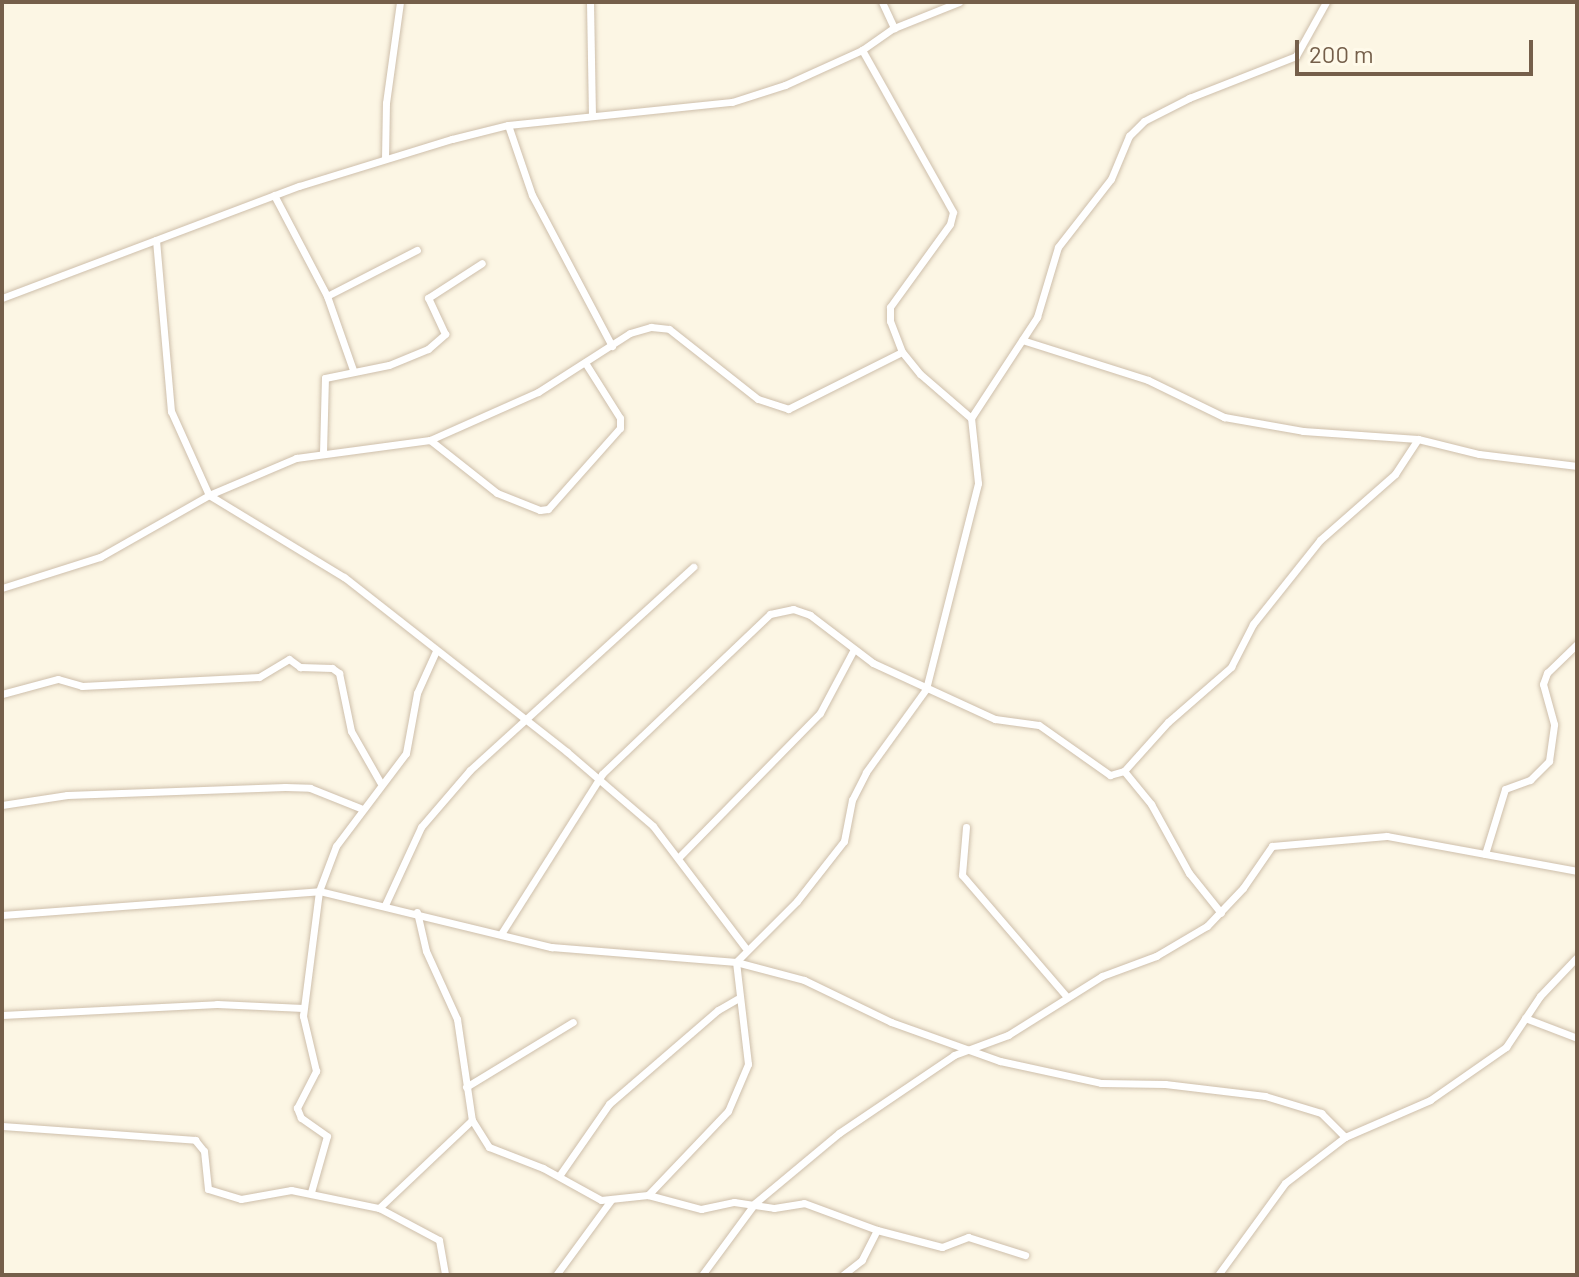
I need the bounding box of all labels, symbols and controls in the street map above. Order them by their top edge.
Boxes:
scale bar [1299,24,1537,74]
text: 200 m [1309,39,1374,68]

